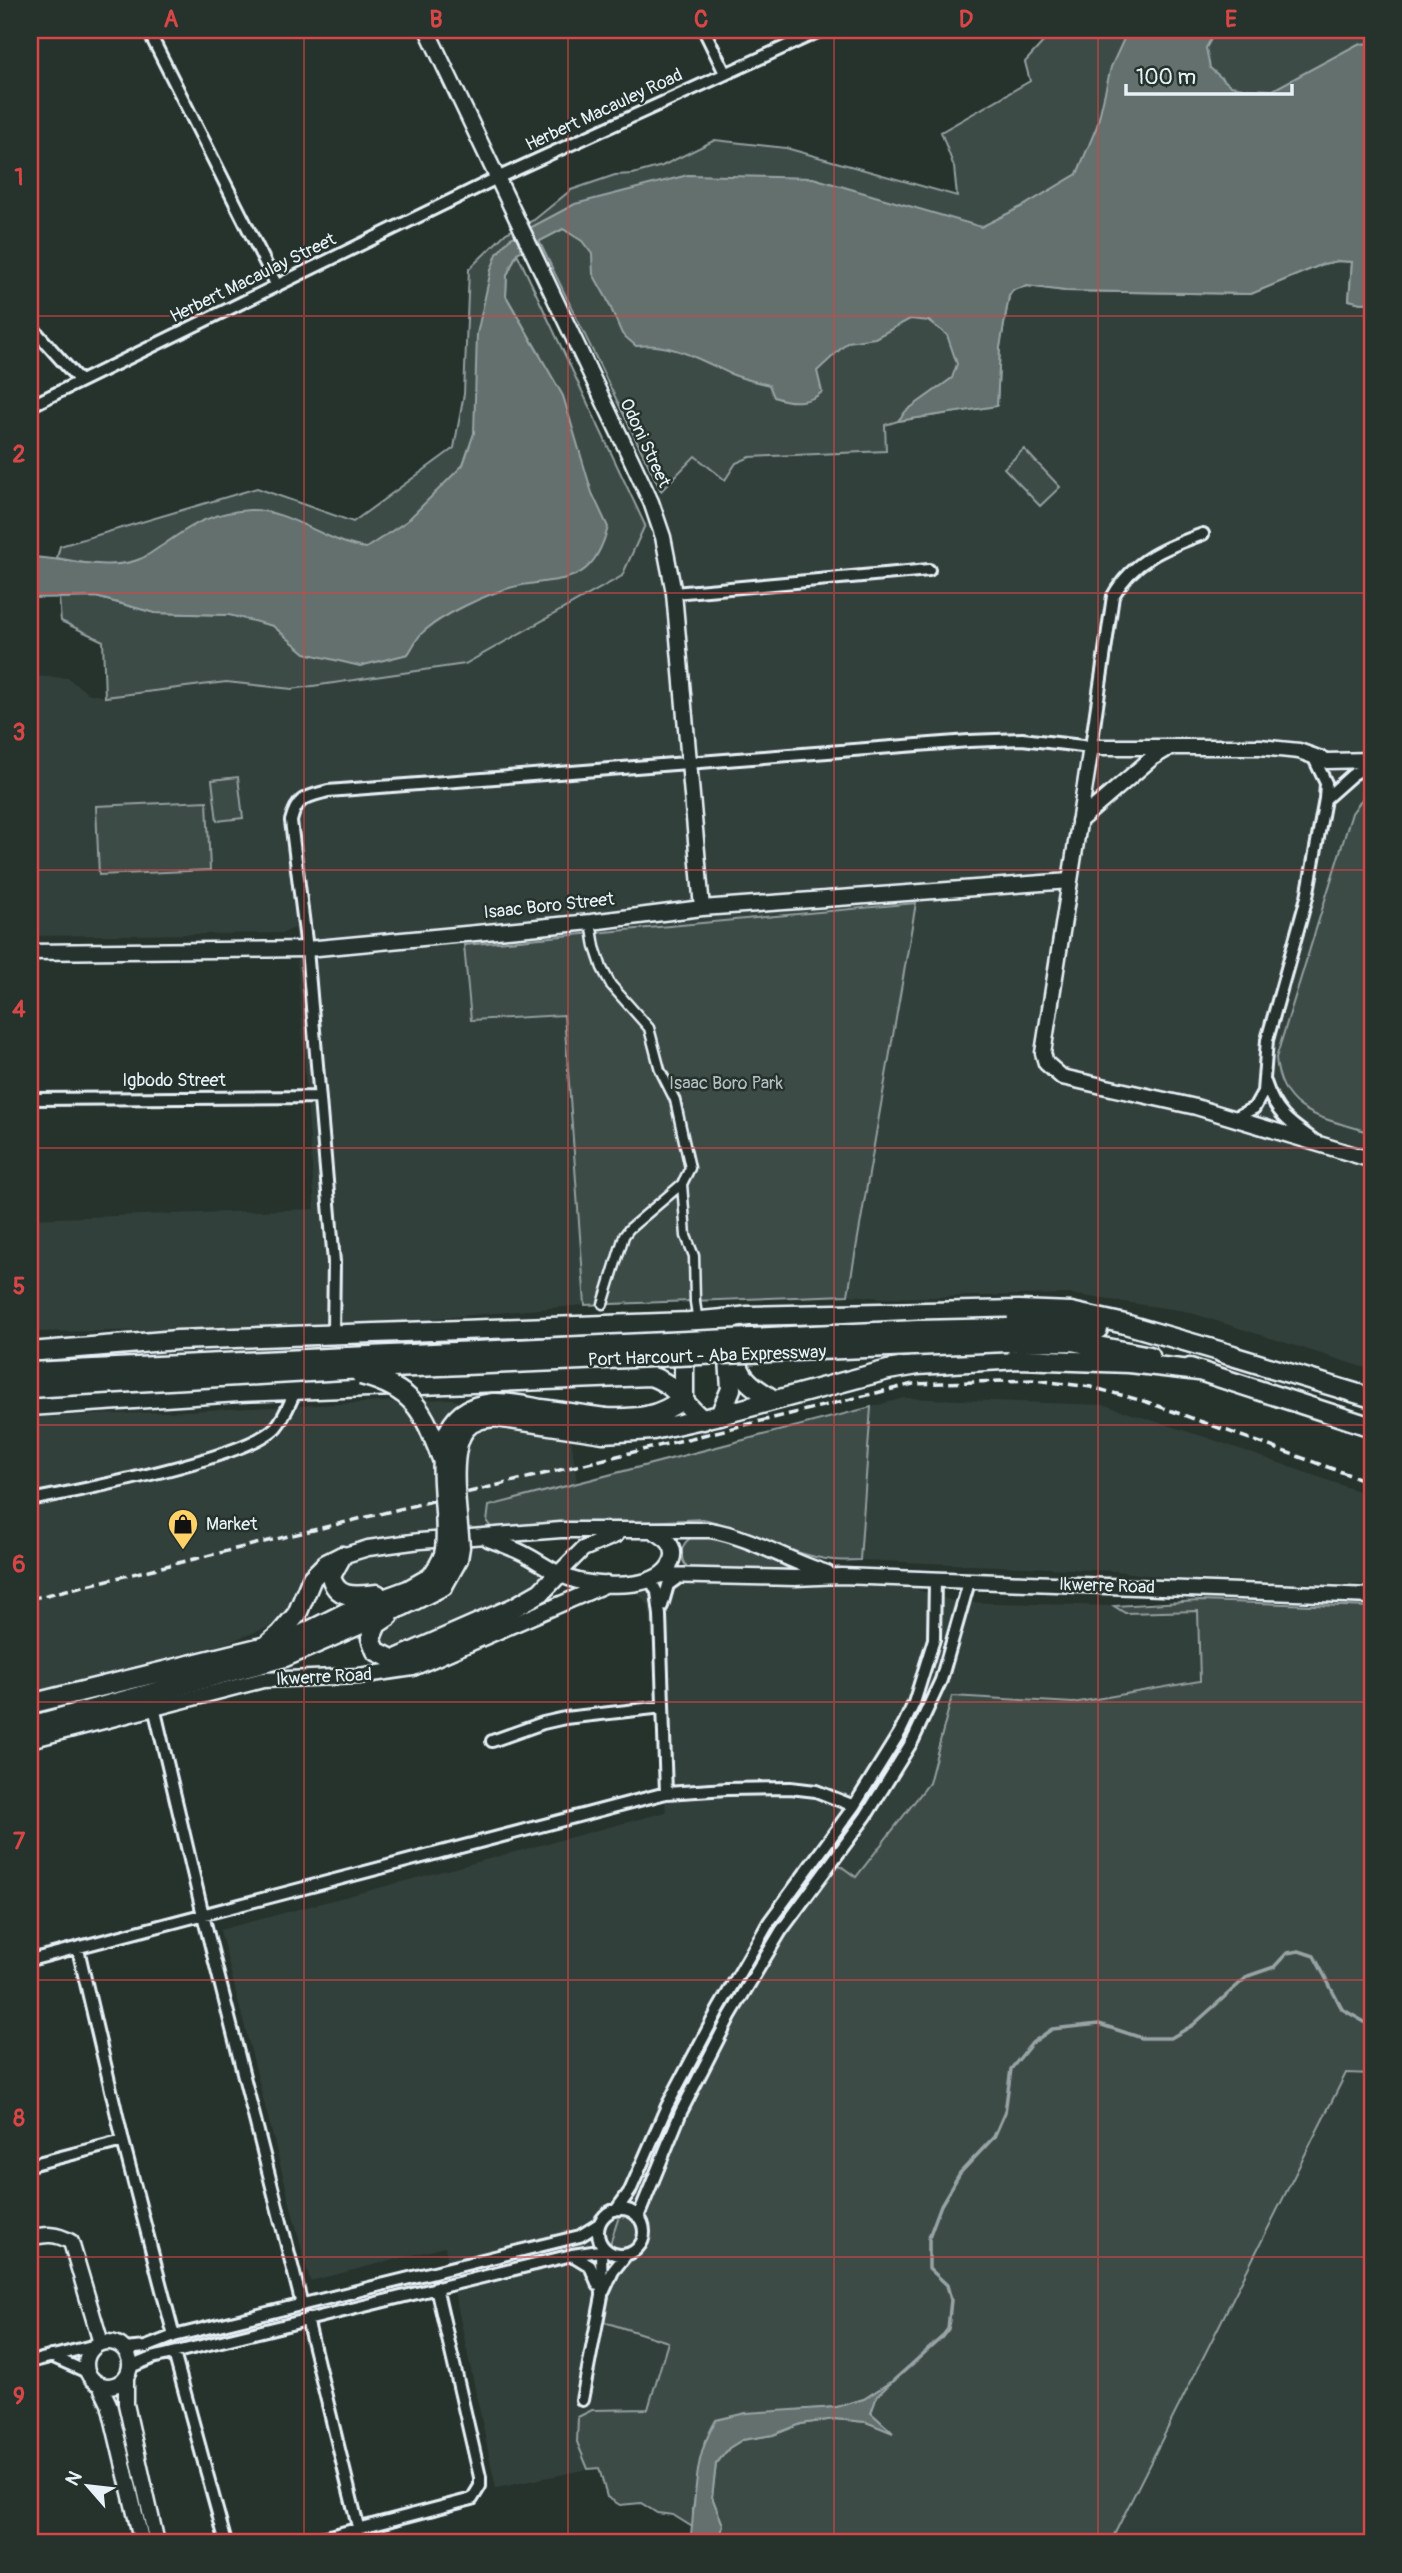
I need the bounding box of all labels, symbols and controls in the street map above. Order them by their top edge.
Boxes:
text: A [164,5,179,34]
text: B [429,5,443,34]
text: C [694,5,708,34]
text: D [959,5,973,34]
text: E [1225,5,1237,34]
scale bar [1126,52,1292,96]
street label: Herbert Macauley Road [522,63,686,157]
text: 100 m [1136,64,1196,91]
text: 1 [15,163,24,192]
street label: Herbert Macaulay Street [166,227,340,328]
street label: Odoni Street [614,395,676,492]
text: 2 [13,440,26,469]
text: 3 [13,718,25,747]
street label: Isaac Boro Street [483,888,616,924]
text: 4 [12,995,26,1024]
street label: Igbodo Street [122,1069,226,1092]
park label: Isaac Boro Park [669,1072,783,1095]
text: 5 [13,1272,25,1301]
street label: Port Harcourt - Aba Expressway [587,1340,827,1372]
shop icon: Market [166,1507,200,1551]
place label: Market [206,1513,258,1536]
text: 6 [12,1550,26,1579]
street label: Ikwerre Road [1059,1573,1155,1599]
street label: Ikwerre Road [275,1663,373,1691]
text: 7 [13,1827,26,1856]
text: 8 [13,2104,25,2133]
text: 9 [13,2382,25,2411]
north arrow [52,2450,122,2520]
text: N [60,2467,88,2490]

